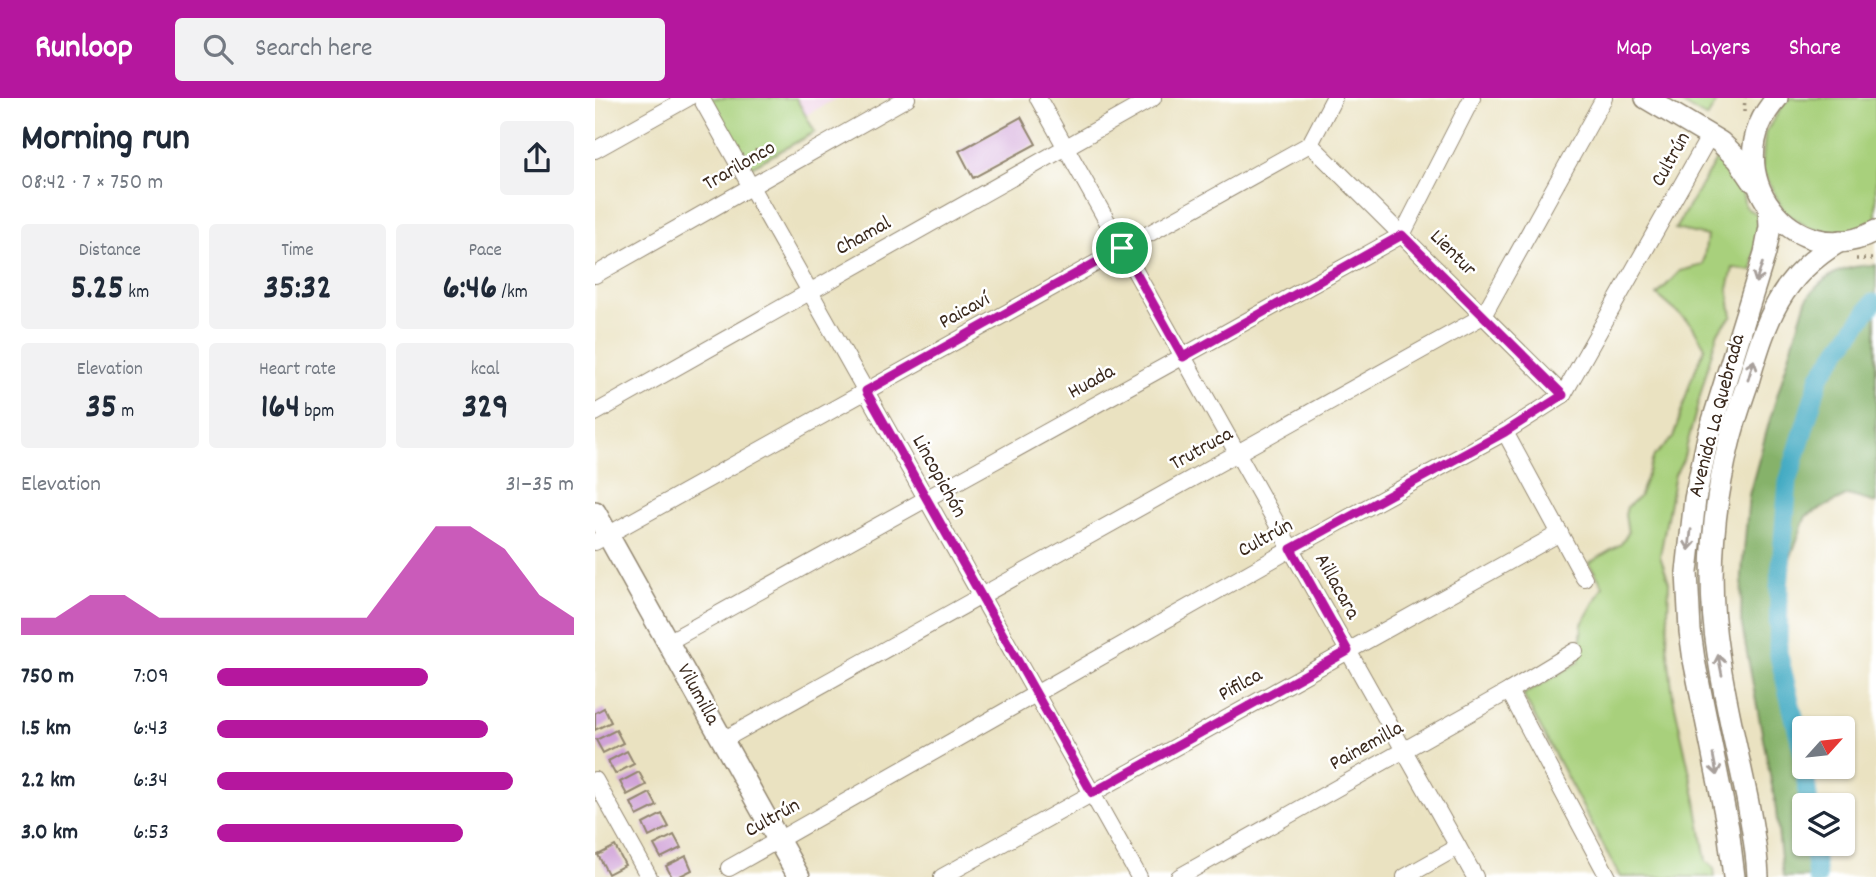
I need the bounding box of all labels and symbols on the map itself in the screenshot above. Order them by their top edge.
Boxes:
street label: Cultrún [1645,127,1699,193]
street label: Trarilonco [698,134,782,200]
street label: Chamal [831,210,897,264]
pin [1092,218,1152,278]
street label: Lientur [1422,224,1483,285]
one-way arrow [1751,262,1764,284]
street label: Paicaví [934,285,998,338]
street label: Avenida La Quebrada [1682,330,1754,501]
street label: Huada [1063,357,1122,408]
one-way arrow [1746,359,1759,381]
street label: Trutruca [1165,420,1240,480]
street label: Lincopichón [903,430,973,524]
street label: Cultrún [1233,512,1299,566]
one-way arrow [1684,528,1697,551]
street label: Aillacara [1306,549,1367,626]
one-way arrow [1713,654,1727,677]
street label: Vilumilla [668,659,727,732]
street label: Pifilca [1213,661,1270,710]
street label: Painemilla [1325,714,1410,780]
north arrow [1792,716,1855,779]
one-way arrow [1709,753,1723,776]
street label: Cultrún [740,792,806,846]

